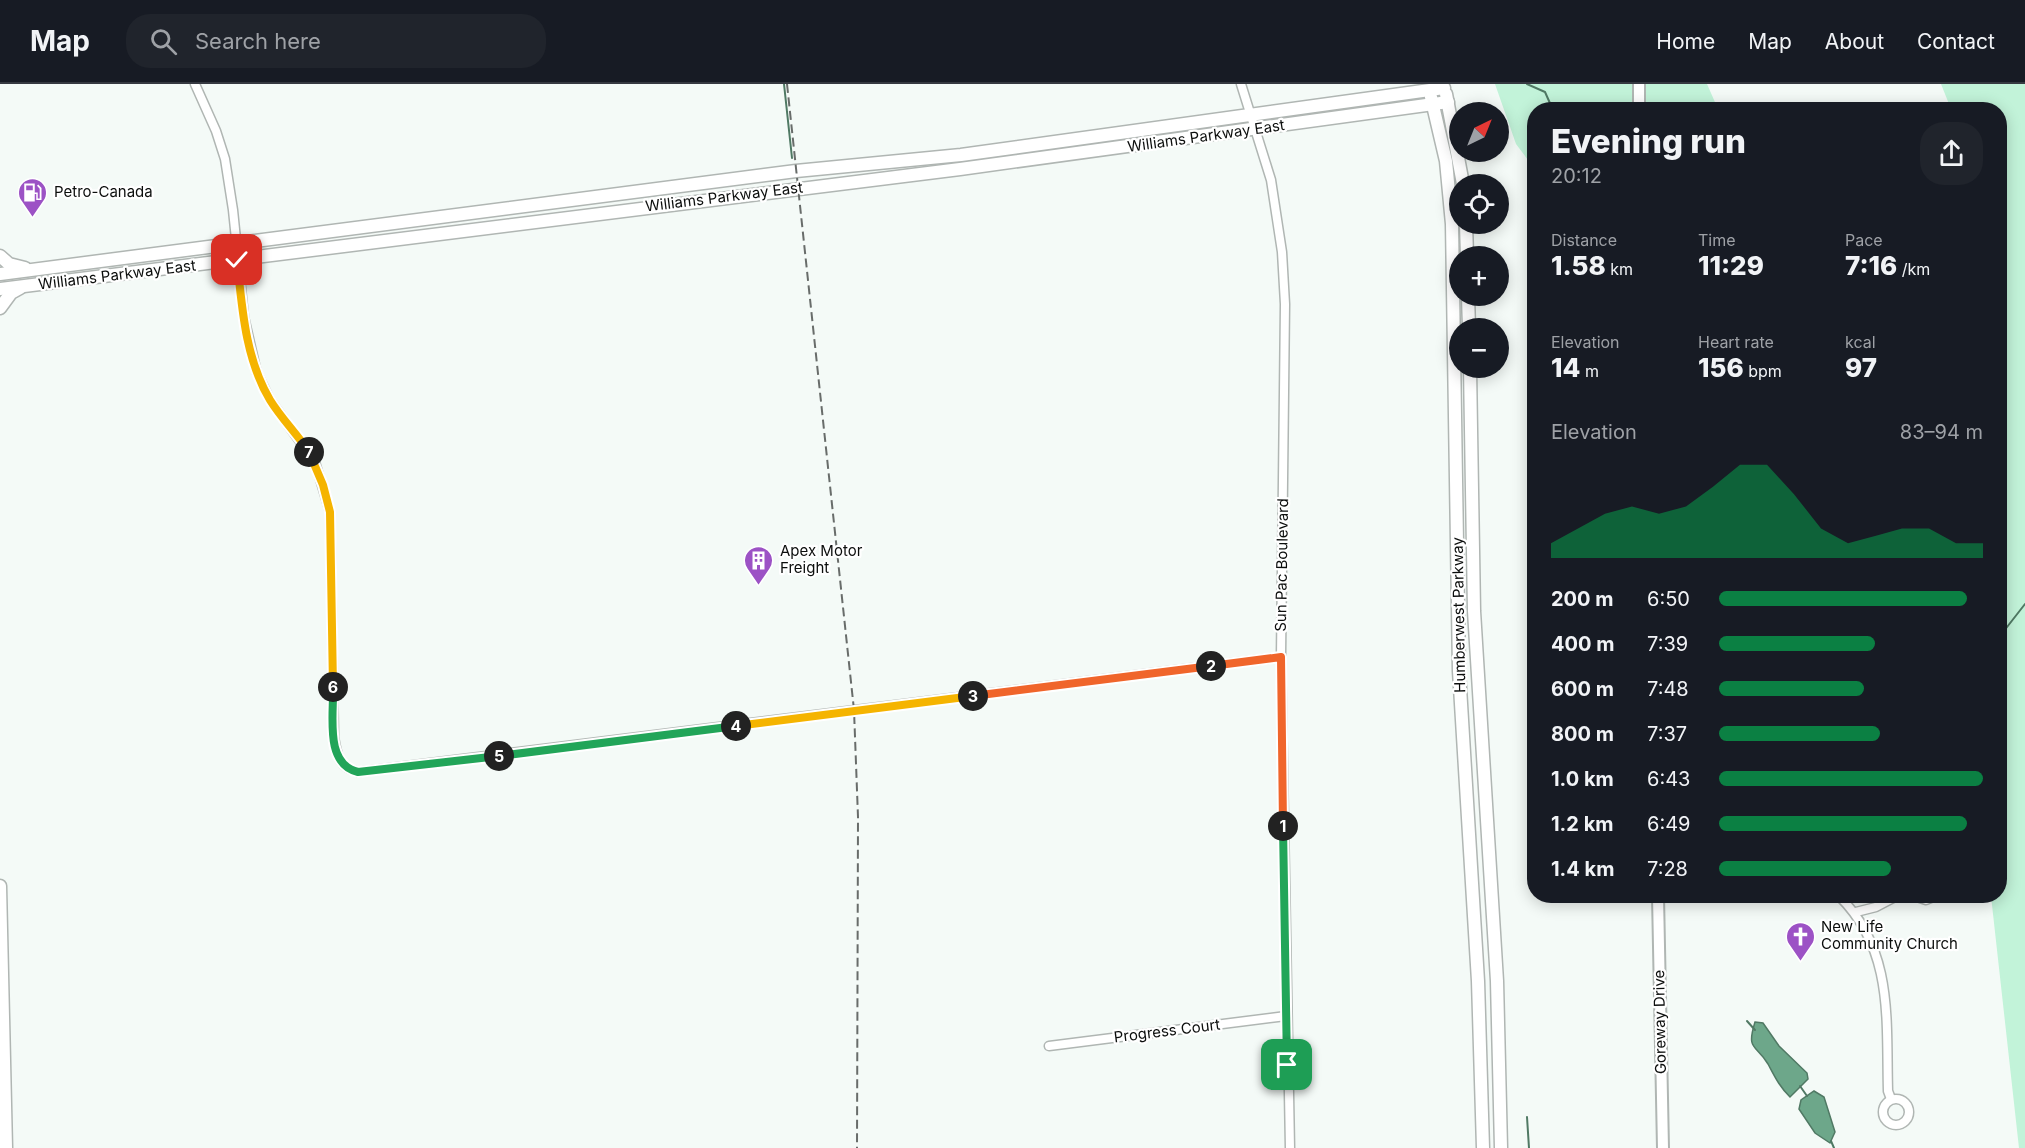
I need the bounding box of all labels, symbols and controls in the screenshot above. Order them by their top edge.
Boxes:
search box [126,14,546,68]
text: Map [30,24,90,58]
icon: search [147,25,180,58]
text: Search here [195,28,321,54]
text: Home [1656,29,1715,54]
text: Map [1748,29,1792,54]
text: About [1825,29,1884,54]
text: Contact [1917,29,1995,54]
north arrow [1449,102,1509,162]
map controls [1449,102,1509,378]
street label: Williams Parkway East [1126,115,1286,156]
text: Evening run [1551,121,1746,161]
button: share [1920,122,1983,185]
text: 20:12 [1551,164,1602,188]
button: locate [1449,174,1509,234]
fuel station icon: Petro-Canada [17,176,49,218]
street label: Williams Parkway East [644,177,804,216]
place label: Petro-Canada [54,182,153,201]
text: Distance [1551,230,1617,250]
text: Time [1698,230,1736,250]
text: Pace [1845,230,1883,250]
pin [211,234,262,285]
icon: check [220,243,253,276]
button: + [1449,246,1509,306]
text: 1.58 [1551,250,1606,281]
text: 11:29 [1698,250,1764,281]
text: 7:16 [1845,250,1897,281]
street label: Williams Parkway East [37,255,197,294]
text: km [1606,259,1633,279]
text: /km [1897,259,1930,279]
button: − [1449,318,1509,378]
text: Elevation [1551,332,1620,352]
text: Heart rate [1698,332,1774,352]
text: kcal [1845,332,1876,352]
text: 14 [1551,352,1580,383]
text: 156 [1698,352,1744,383]
text: 97 [1845,352,1877,383]
text: m [1580,361,1599,381]
text: bpm [1744,361,1782,381]
text: Elevation [1551,420,1637,444]
text: 83–94 m [1900,420,1983,444]
pin: 7 [294,437,324,467]
text: 7 [304,442,314,462]
street label: Sun Pac Boulevard [1271,498,1292,632]
street label: Humberwest Parkway [1448,536,1469,693]
place label: Apex Motor Freight [780,541,863,577]
building icon: Apex Motor Freight [743,544,775,586]
text: 200 m [1551,587,1614,611]
text: 6:50 [1647,587,1690,611]
text: 400 m [1551,632,1615,656]
text: 7:39 [1647,632,1688,656]
pin: 2 [1196,651,1226,681]
text: 2 [1206,656,1216,676]
pin: 6 [318,672,348,702]
text: 6 [328,677,338,697]
text: 600 m [1551,677,1614,701]
text: 7:48 [1647,677,1689,701]
pin: 3 [958,681,988,711]
text: 3 [968,686,978,706]
pin: 4 [721,711,751,741]
text: 4 [731,716,741,736]
text: 800 m [1551,722,1614,746]
text: 7:37 [1647,722,1687,746]
pin: 5 [484,741,514,771]
text: 5 [494,746,504,766]
text: 1.0 km [1551,767,1614,791]
text: 6:43 [1647,767,1690,791]
pin: 1 [1268,811,1298,841]
text: 1.2 km [1551,812,1614,836]
text: 6:49 [1647,812,1691,836]
text: 1 [1280,816,1286,836]
text: 1.4 km [1551,857,1614,881]
text: 7:28 [1647,857,1688,881]
place label: New Life Community Church [1821,917,1958,953]
church icon: New Life Community Church [1784,920,1816,962]
street label: Goreway Drive [1649,970,1670,1074]
street label: Progress Court [1113,1015,1221,1046]
pin [1261,1039,1312,1090]
icon: arrive [1270,1048,1303,1081]

